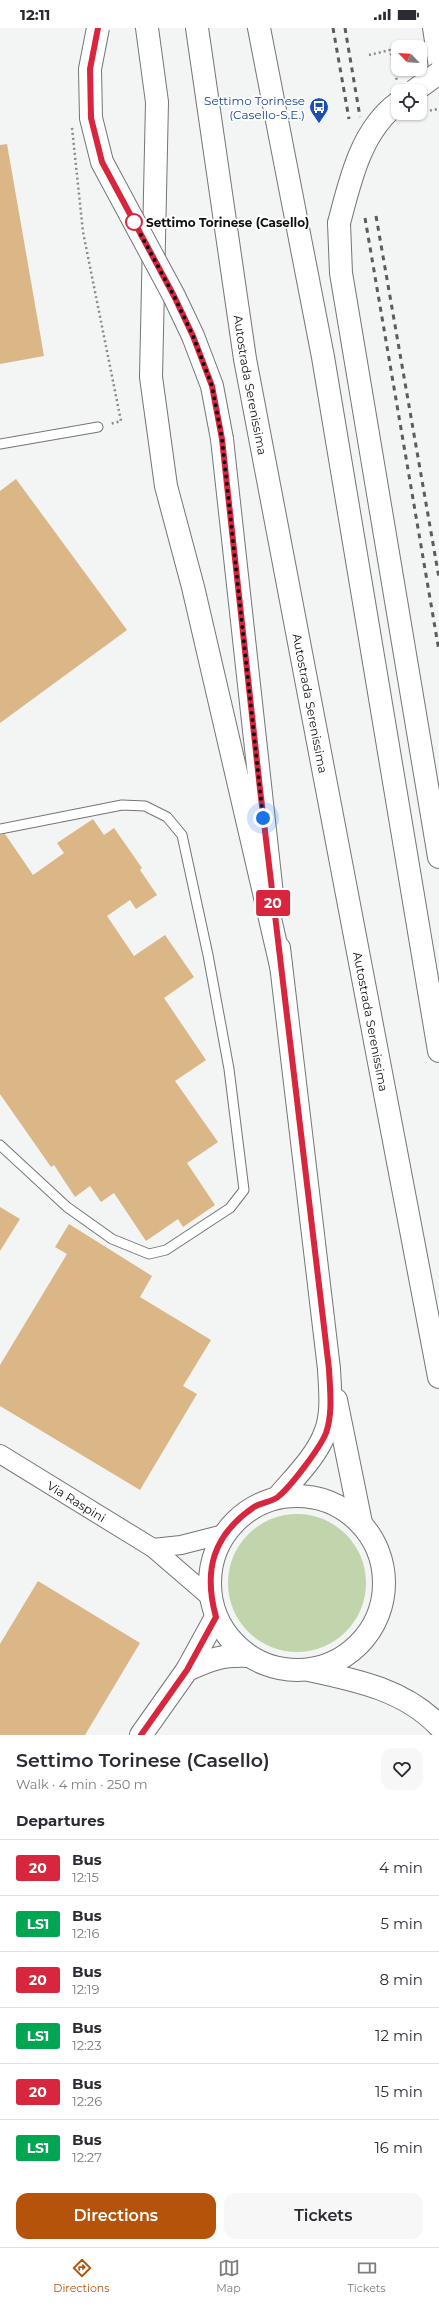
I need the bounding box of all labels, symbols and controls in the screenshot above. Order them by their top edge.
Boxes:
text: 12:11 [20,5,50,24]
north arrow [391,40,427,76]
map controls [391,40,427,120]
button: locate [391,84,427,120]
place label: Settimo Torinese (Casello-S.E.) [204,93,305,122]
bus stop icon: Settimo Torinese (Casello-S.E.) [308,96,330,124]
marker: Settimo Torinese (Casello) [125,213,143,231]
place label: Settimo Torinese (Casello) [146,215,309,230]
street label: Autostrada Serenissima [231,314,271,456]
street label: Autostrada Serenissima [290,632,331,774]
your location [253,808,273,828]
line badge: 20 [255,890,291,916]
text: 20 [264,894,282,912]
street label: Autostrada Serenissima [351,950,392,1093]
street label: Via Raspini [45,1477,109,1525]
button: heart [381,1748,423,1790]
text: Settimo Torinese (Casello) [16,1749,270,1772]
text: Walk · 4 min · 250 m [16,1776,147,1792]
text: Departures [16,1811,105,1830]
text: Bus [72,1850,102,1869]
text: 4 min [379,1858,423,1877]
text: 20 [29,1859,47,1877]
text: 12:15 [72,1869,99,1885]
text: Bus [72,1906,102,1925]
text: 5 min [380,1914,423,1933]
text: LS1 [27,1915,49,1933]
text: 12:16 [72,1925,99,1941]
text: Bus [72,1962,102,1981]
text: 8 min [379,1970,423,1989]
text: 20 [29,1971,47,1989]
text: 12:19 [72,1981,99,1997]
text: Bus [72,2018,102,2037]
text: 12 min [375,2026,423,2045]
text: LS1 [27,2027,49,2045]
text: 12:23 [72,2037,102,2053]
text: Bus [72,2074,102,2093]
text: 15 min [375,2082,423,2101]
text: 20 [29,2083,47,2101]
text: 12:26 [72,2093,102,2109]
text: Bus [72,2130,102,2149]
text: 16 min [374,2138,423,2157]
text: LS1 [27,2139,49,2157]
text: 12:27 [72,2149,102,2165]
button: Directions [16,2193,216,2239]
button: Tickets [224,2193,423,2239]
tab: Directions [53,2257,110,2295]
tab: Map [216,2257,241,2295]
tab: Tickets [347,2257,386,2295]

